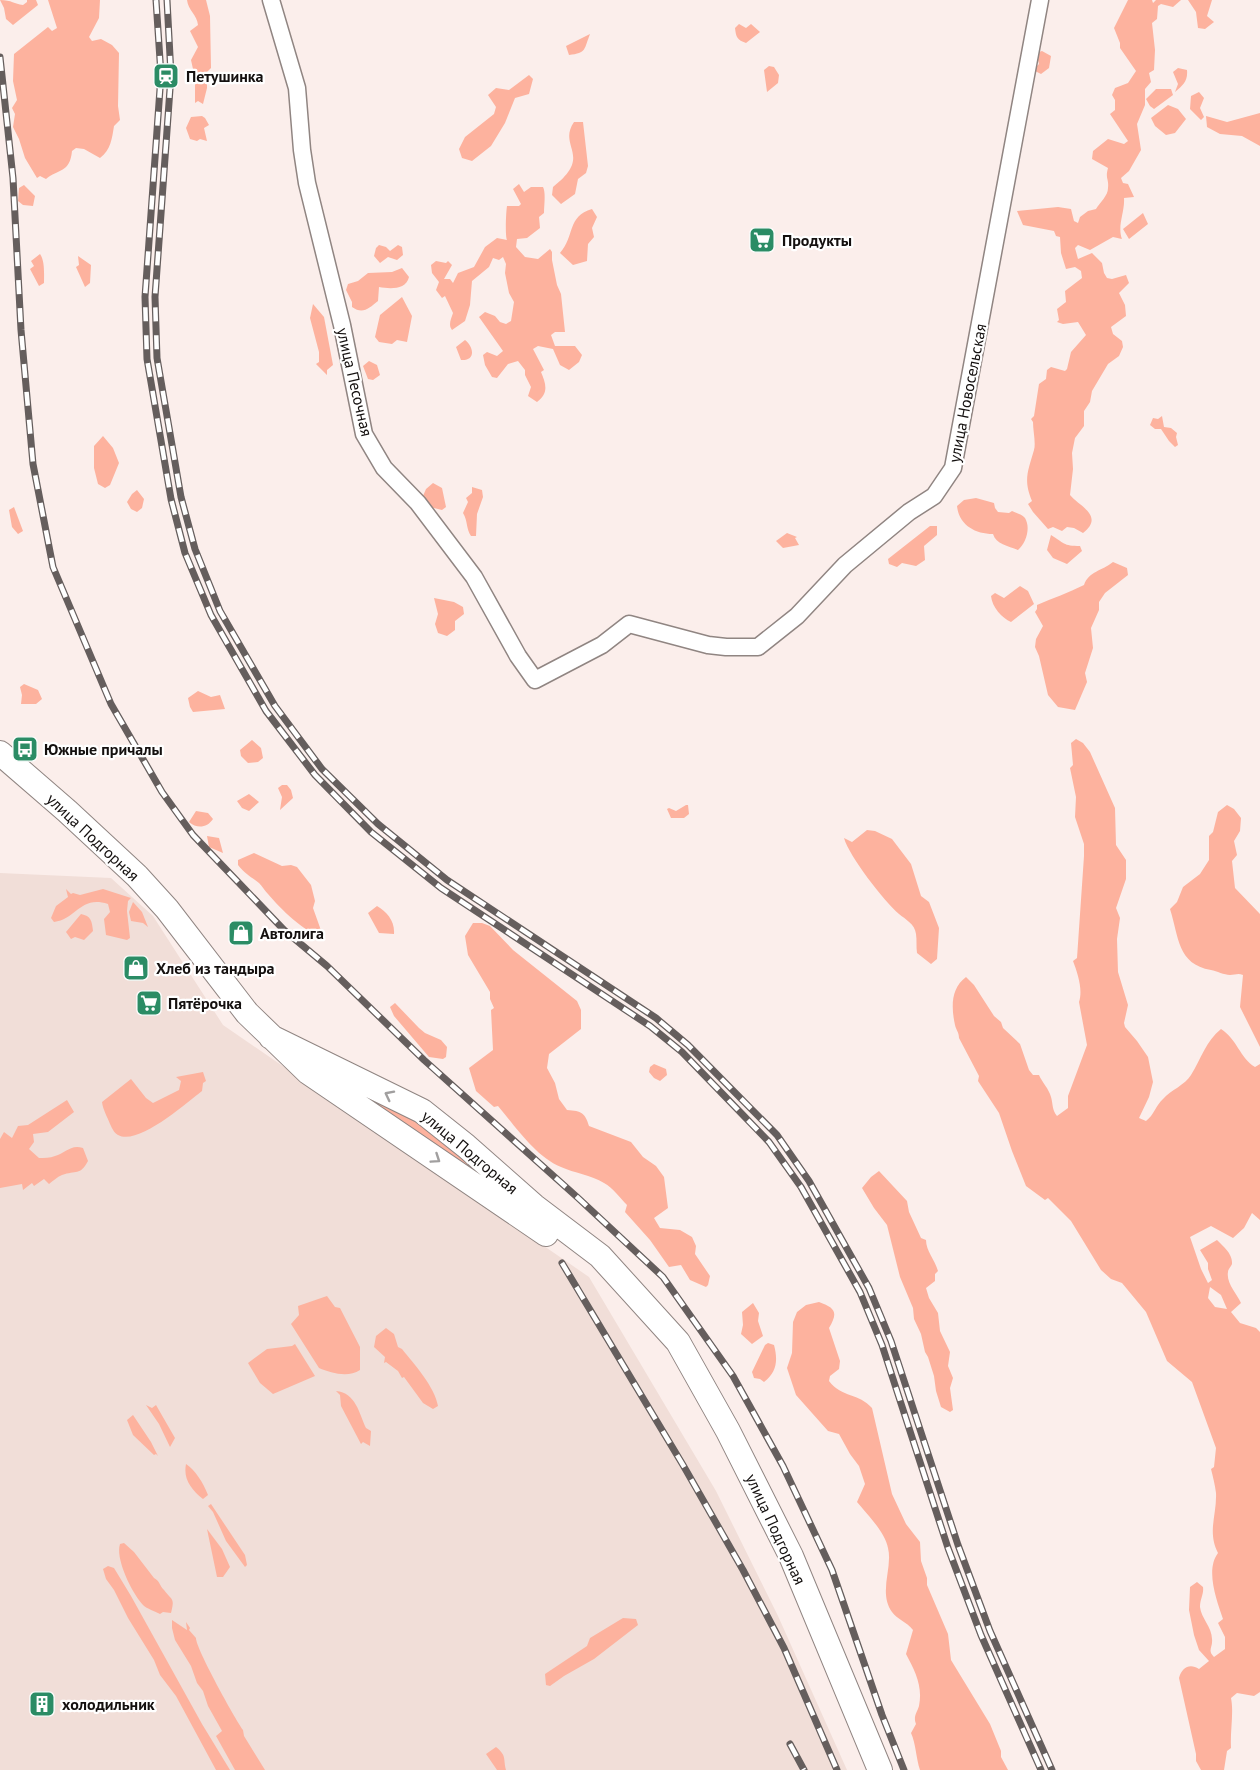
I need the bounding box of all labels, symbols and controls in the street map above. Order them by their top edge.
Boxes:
station icon: Петушинка [151,61,181,91]
place label: Петушинка [186,66,264,86]
supermarket icon: Продукты [747,225,777,255]
place label: Продукты [782,230,852,250]
street label: улица Новосельская [944,322,990,464]
street label: улица Песочная [333,326,377,438]
bus stop icon: Южные причалы [10,734,40,764]
place label: Южные причалы [44,739,163,759]
street label: улица Подгорная [42,789,144,885]
shop icon: Автолига [226,918,256,948]
place label: Автолига [260,923,324,943]
shop icon: Хлеб из тандыра [121,953,151,983]
place label: Хлеб из тандыра [156,958,275,978]
supermarket icon: Пятёрочка [134,988,164,1018]
place label: Пятёрочка [168,993,242,1013]
one-way arrow [384,1091,395,1102]
street label: улица Подгорная [418,1106,522,1198]
one-way arrow [429,1152,440,1163]
street label: улица Подгорная [742,1471,810,1587]
building icon: холодильник [27,1689,57,1719]
place label: холодильник [62,1694,155,1714]

